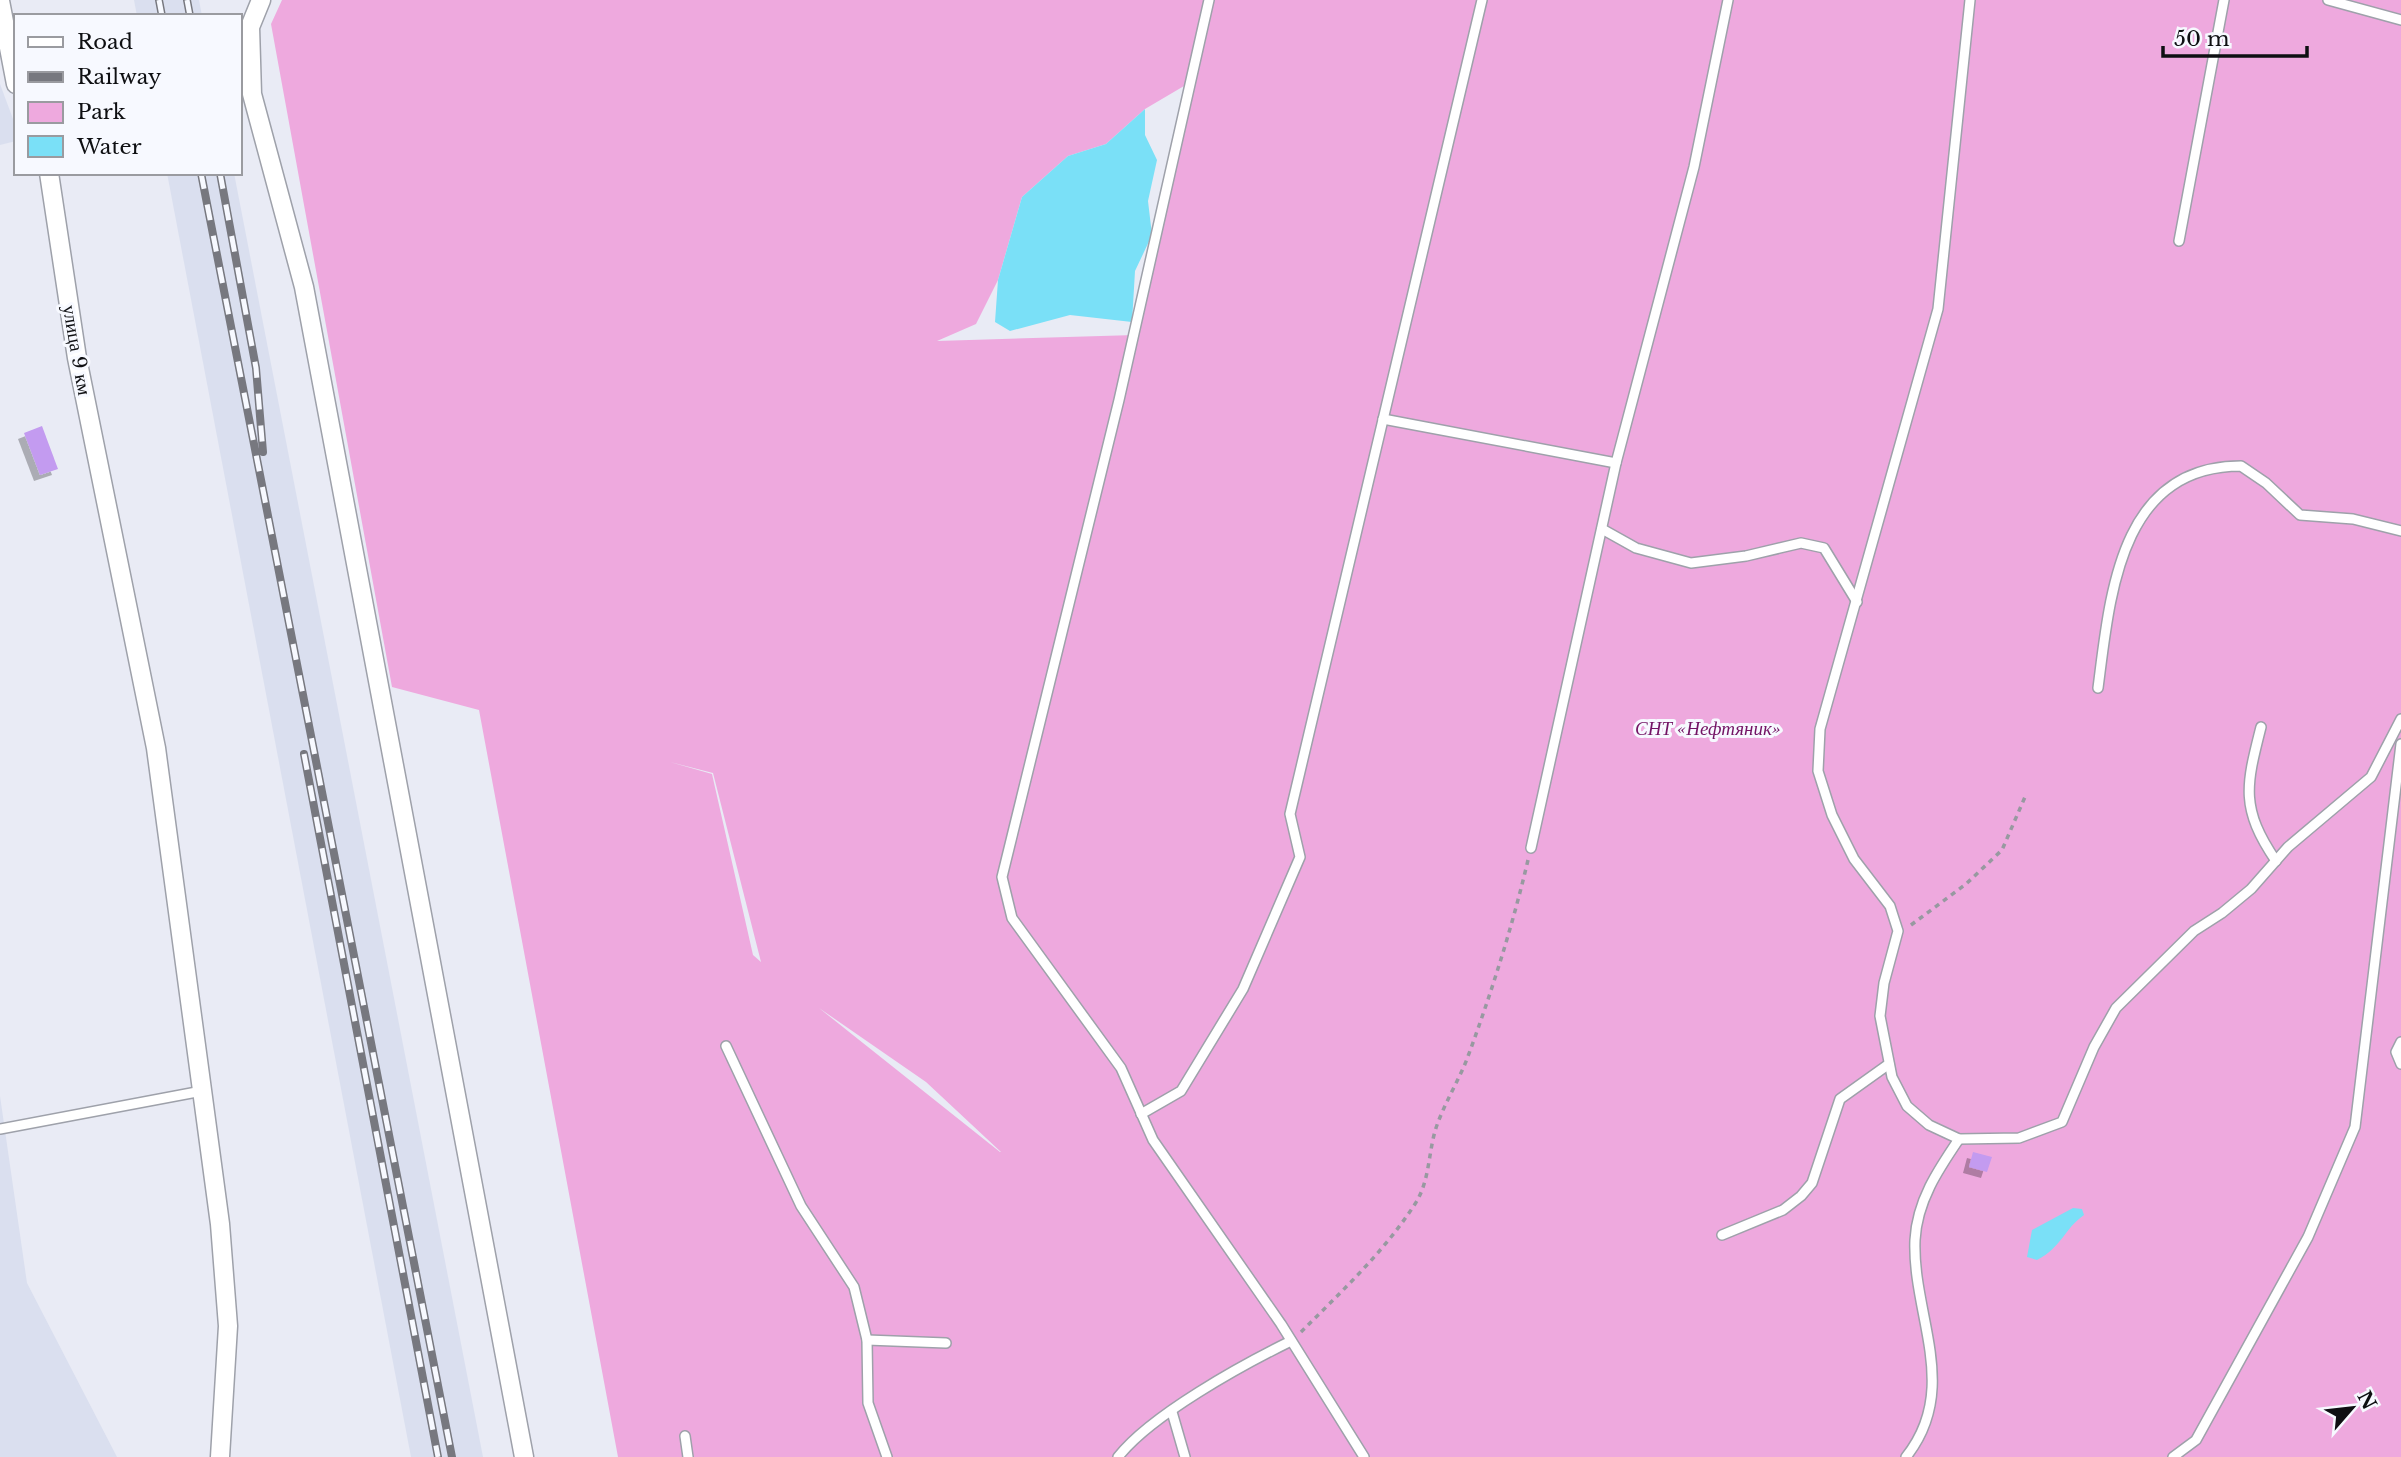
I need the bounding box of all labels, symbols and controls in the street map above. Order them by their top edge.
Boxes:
legend [14,14,242,175]
scale bar [2163,14,2306,58]
text: 50 m [2174,26,2230,52]
text: Road [77,29,133,55]
text: Railway [77,64,162,90]
text: Park [77,99,126,125]
text: Water [76,134,141,160]
street label: улица 9 км [58,303,96,397]
park label: СНТ «Нефтяник» [1635,717,1781,740]
north arrow [2317,1373,2387,1443]
text: N [2352,1387,2381,1414]

